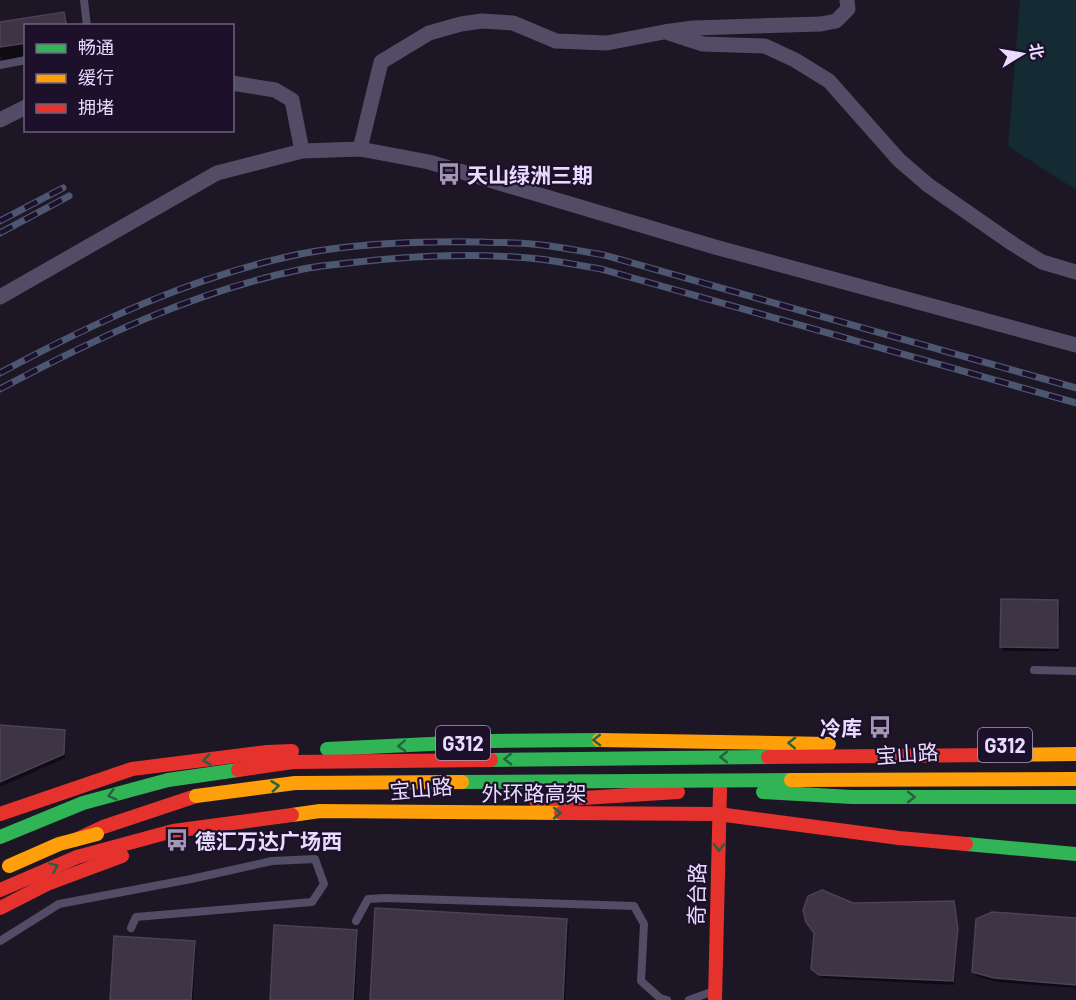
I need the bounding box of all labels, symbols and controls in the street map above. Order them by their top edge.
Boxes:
legend [24,24,234,132]
north arrow [992,24,1052,84]
text: 畅通 [78,36,114,58]
text: 北 [1026,41,1048,61]
text: 缓行 [78,66,114,88]
text: 拥堵 [78,96,114,118]
bus stop icon: 天山绿洲三期 [436,161,462,187]
place label: 天山绿洲三期 [467,162,593,187]
bus stop icon: 冷库 [867,714,893,740]
place label: 冷库 [820,715,862,740]
road number: G312 [436,726,490,760]
road number: G312 [978,728,1032,762]
one-way arrow [592,734,601,746]
one-way arrow [787,737,796,749]
street label: 宝山路 [875,738,939,768]
one-way arrow [397,739,406,752]
one-way arrow [719,751,728,763]
one-way arrow [203,753,212,765]
one-way arrow [503,753,512,766]
street label: 宝山路 [389,773,453,803]
one-way arrow [270,780,279,793]
street label: 外环路高架 [482,780,587,805]
one-way arrow [107,788,118,800]
one-way arrow [906,791,915,803]
one-way arrow [552,807,561,819]
bus stop icon: 德汇万达广场西 [164,827,190,853]
place label: 德汇万达广场西 [195,828,342,853]
one-way arrow [712,843,725,852]
one-way arrow [48,862,59,874]
street label: 奇台路 [683,862,709,926]

